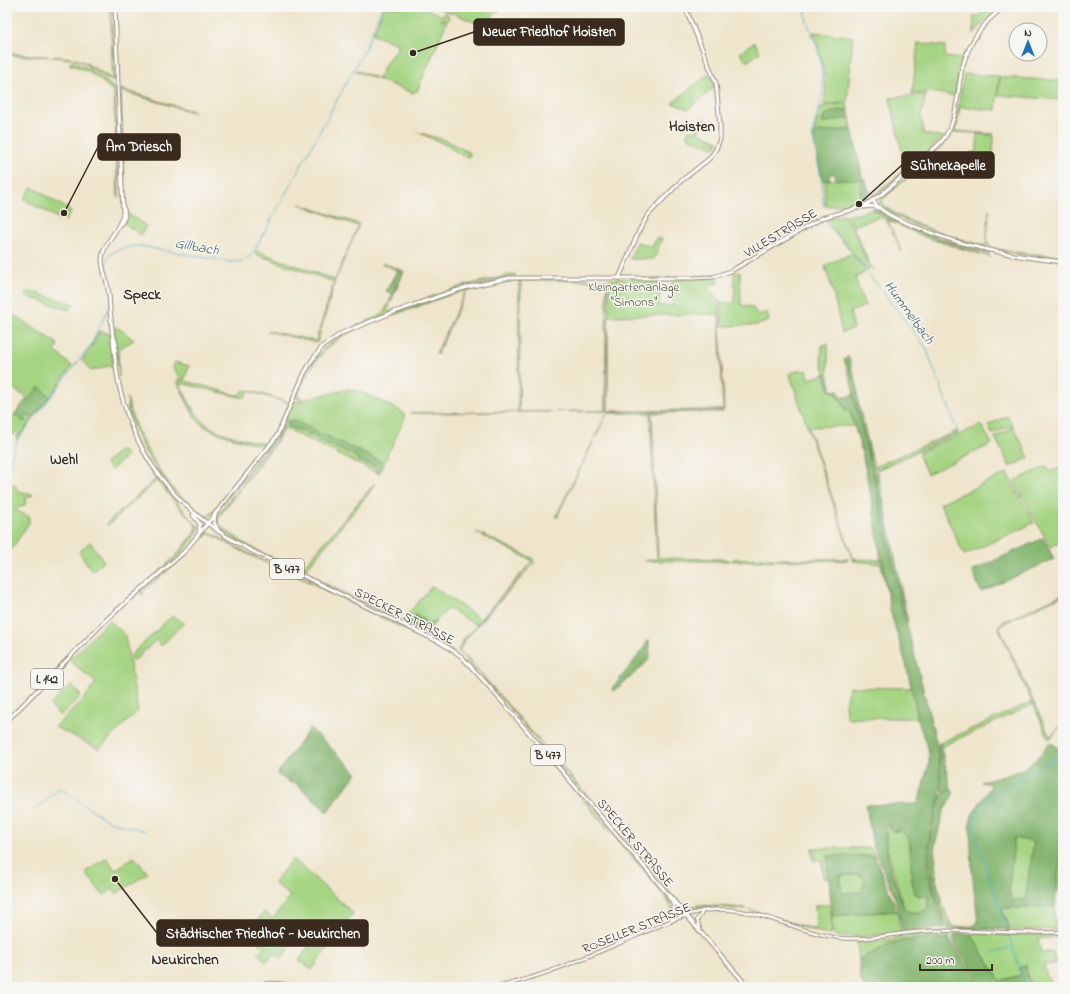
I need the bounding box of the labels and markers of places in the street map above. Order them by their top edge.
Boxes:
callout: Neuer Friedhof Hoisten [474,19,624,45]
callout: Am Driesch [98,134,180,160]
callout: Sühnekapelle [902,152,994,178]
callout: Städtischer Friedhof - Neukirchen [157,920,368,946]

